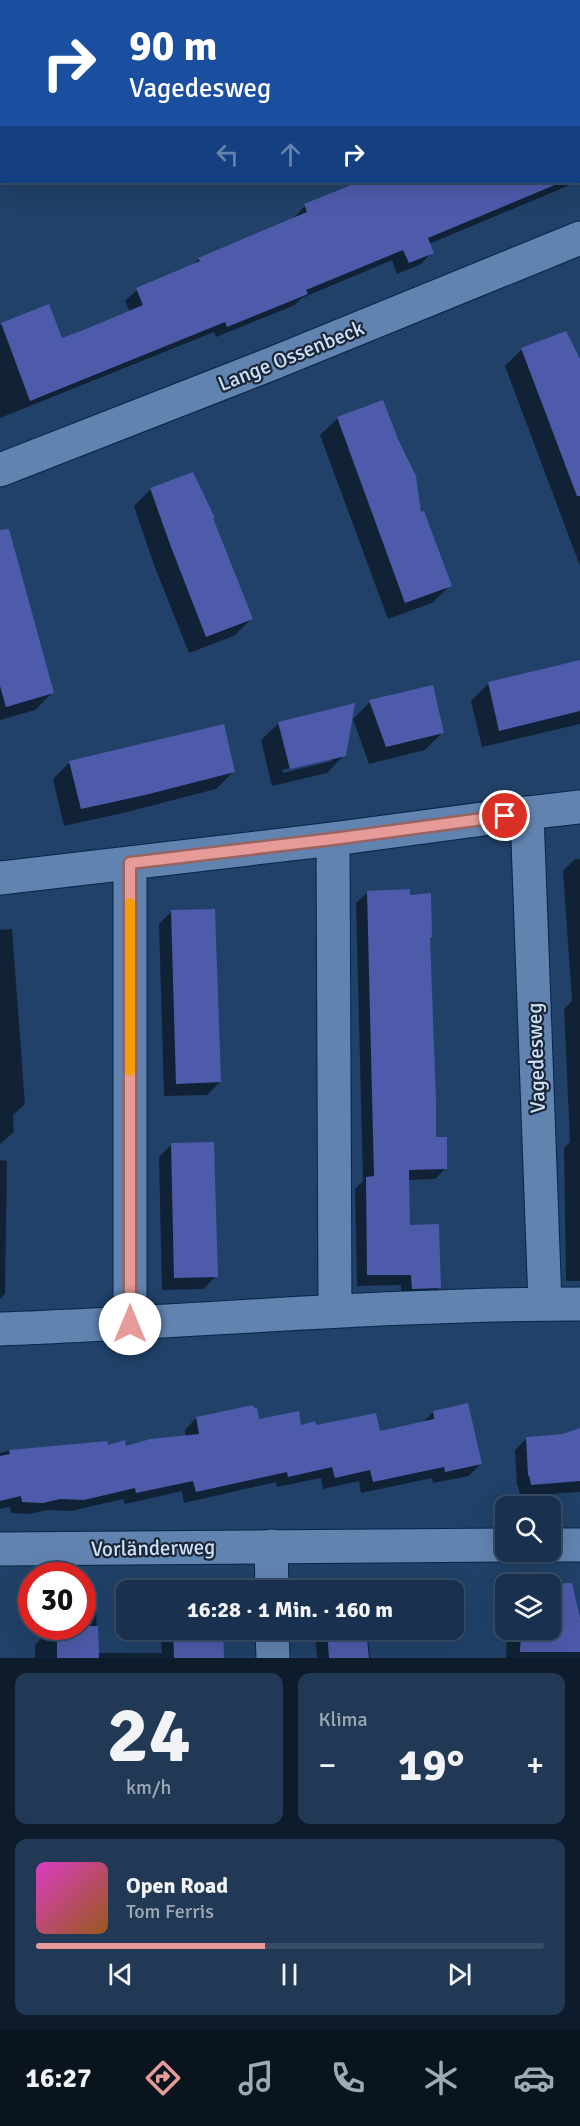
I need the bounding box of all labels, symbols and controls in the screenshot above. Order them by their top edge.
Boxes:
text: 90 m [129,21,218,72]
icon: right [30,24,108,102]
text: Vagedesweg [129,72,271,105]
icon: left [211,138,244,171]
icon: ahead [274,138,307,171]
icon: right [337,138,370,171]
street label: Lange Ossenbeck [214,315,368,397]
pin [479,790,530,841]
icon: arrive [488,799,521,832]
street label: Vagedesweg [521,1002,551,1114]
position arrow [98,1292,162,1356]
map controls [495,1496,561,1640]
button: search [495,1496,561,1562]
street label: Vorländerweg [91,1534,215,1562]
speed limit sign: 30 [18,1562,96,1640]
button: layers [495,1574,561,1640]
text: 16:28 · 1 Min. · 160 m [187,1596,393,1623]
text: 24 [107,1688,191,1784]
text: Klima [319,1707,368,1732]
text: 19° [398,1738,465,1793]
text: − [319,1745,336,1786]
text: + [526,1745,544,1786]
text: km/h [126,1775,171,1800]
text: Open Road [126,1872,228,1899]
text: Tom Ferris [126,1899,214,1924]
icon: previous [104,1958,137,1991]
icon: pause [273,1958,306,1991]
icon: next [443,1958,476,1991]
icon: directions [142,2057,184,2099]
icon: music [235,2057,277,2099]
icon: phone [327,2057,369,2099]
icon: climate [420,2057,462,2099]
icon: car [513,2057,555,2099]
text: 16:27 [25,2062,92,2095]

